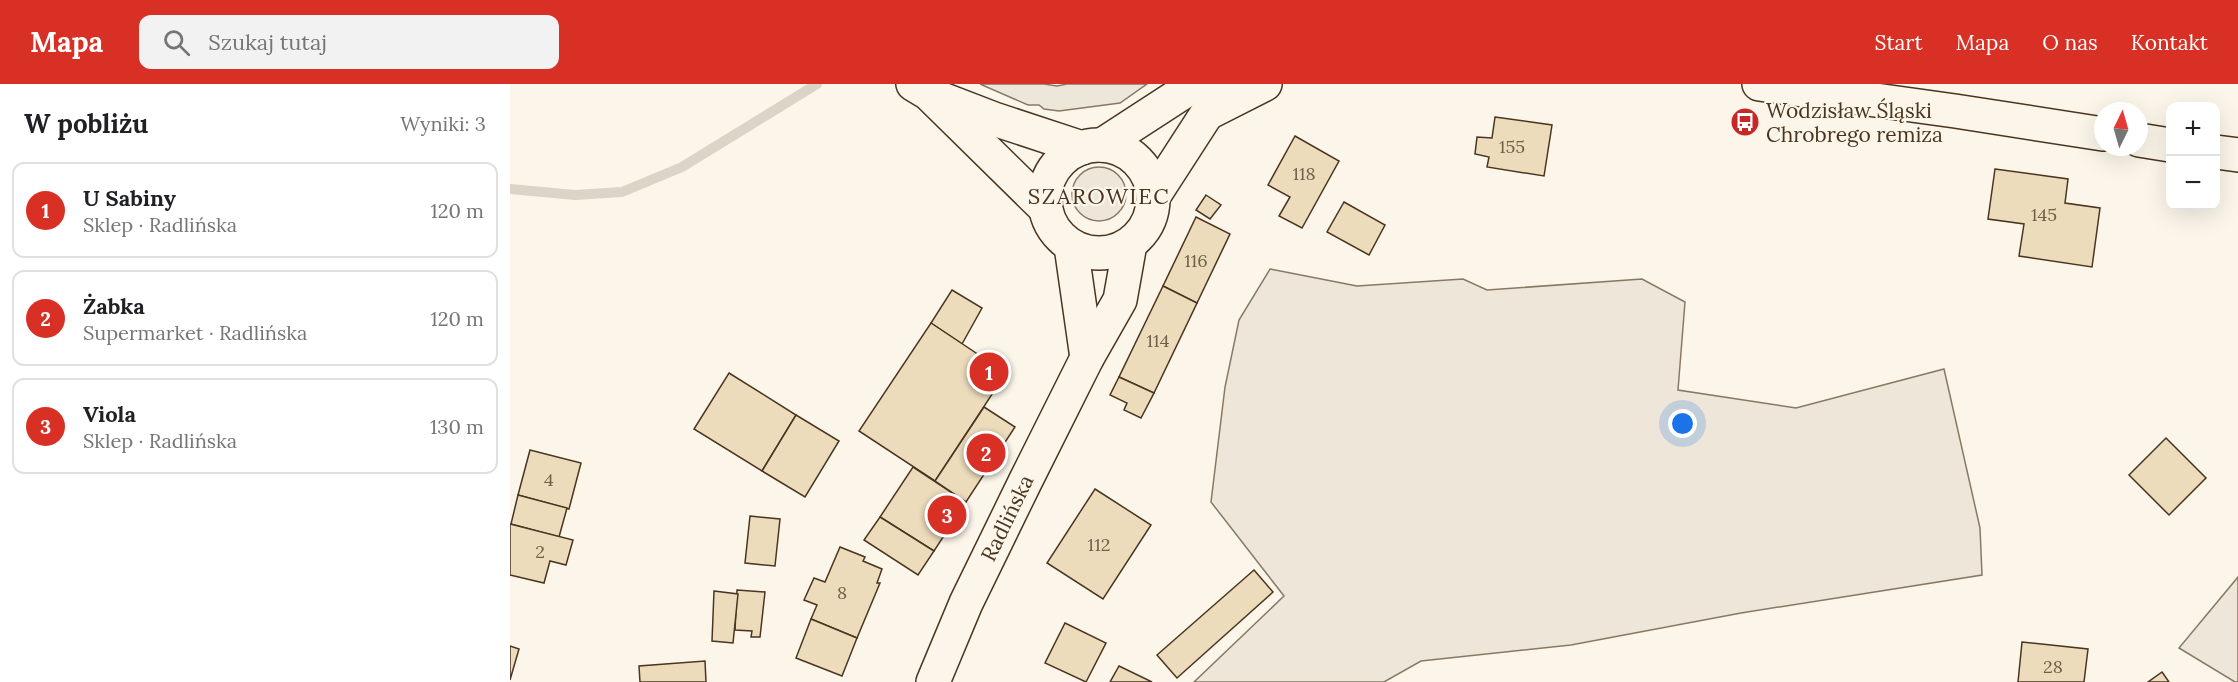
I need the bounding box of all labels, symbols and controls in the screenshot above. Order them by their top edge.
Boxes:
search box [139,15,559,69]
text: Mapa [30,24,103,60]
icon: search [160,26,193,59]
text: Szukaj tutaj [208,28,327,56]
text: Start [1875,29,1923,56]
text: Mapa [1956,29,2009,56]
text: O nas [2042,29,2098,56]
text: Kontakt [2131,29,2208,56]
place label: Wodzisław Śląski Chrobrego remiza [1766,97,1943,148]
north arrow [2094,102,2148,156]
map controls [2166,102,2220,210]
button: + [2166,102,2220,156]
bus stop icon: Wodzisław Śląski Chrobrego remiza [1729,106,1761,138]
text: W pobliżu [24,107,148,140]
text: Wyniki: 3 [400,111,486,136]
house number: 155 [1499,135,1525,158]
button: − [2166,156,2220,210]
house number: 118 [1292,162,1316,185]
district label: SZAROWIEC [1028,182,1170,210]
text: U Sabiny [83,184,176,212]
text: 1 [41,198,50,223]
text: 120 m [430,198,484,223]
house number: 145 [2031,203,2057,226]
text: Sklep · Radlińska [83,212,237,237]
house number: 116 [1184,249,1208,272]
text: Żabka [83,292,145,320]
text: 2 [40,306,51,331]
text: 120 m [430,306,484,331]
text: Supermarket · Radlińska [83,320,307,345]
house number: 114 [1147,329,1170,352]
pin: 1 [970,350,1008,394]
text: Viola [83,400,136,428]
your location [1668,409,1697,438]
text: 3 [40,414,51,439]
text: 130 m [430,414,484,439]
text: Sklep · Radlińska [83,428,237,453]
pin: 2 [966,430,1006,476]
house number: 4 [544,468,554,491]
street label: Radlińska [975,470,1040,566]
pin: 3 [928,492,966,538]
house number: 112 [1088,533,1110,556]
house number: 2 [535,540,545,563]
house number: 8 [837,581,847,604]
house number: 28 [2043,655,2063,678]

